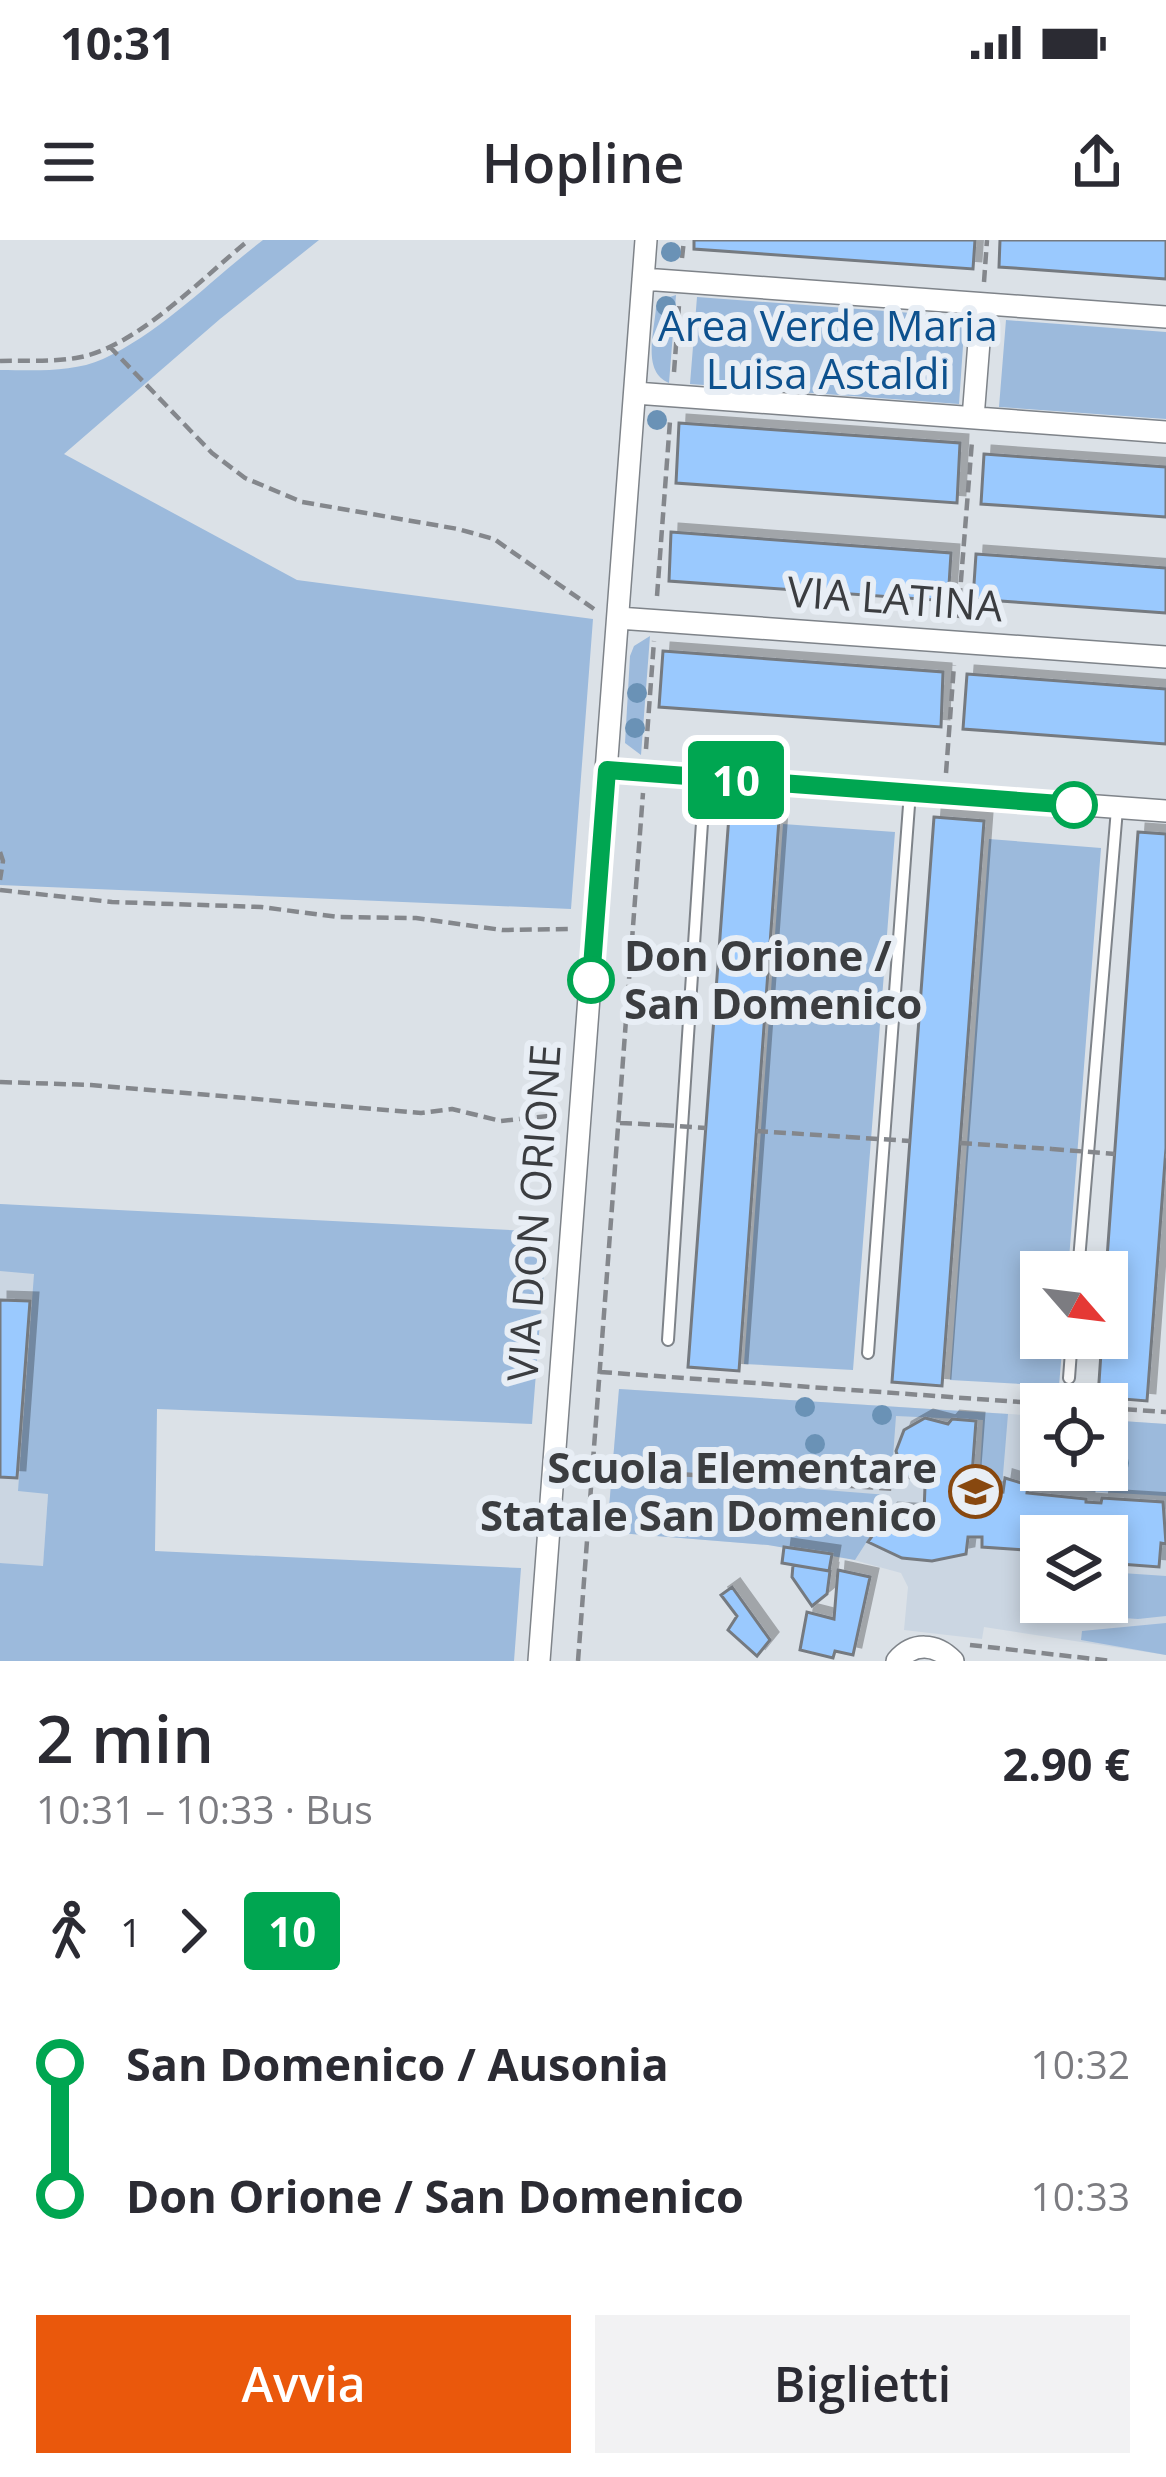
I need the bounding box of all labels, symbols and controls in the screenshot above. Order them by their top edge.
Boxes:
text: 10:31 [60,12,176,73]
text: Hopline [482,125,684,199]
icon: menu [36,129,102,195]
icon: share [1064,129,1130,195]
park label: Area Verde Maria Luisa Astaldi [658,296,998,401]
street label: VIA LATINA [785,562,1005,633]
line badge: 10 [682,741,790,819]
text: 10 [712,751,760,808]
unlabelled marker [1052,783,1096,827]
place label: Don Orione / San Domenico [624,926,922,1031]
marker: Don Orione / San Domenico [569,958,613,1002]
street label: VIA DON ORIONE [492,1042,573,1383]
north arrow [1020,1251,1128,1359]
map controls [1020,1251,1128,1623]
button: locate [1020,1383,1128,1491]
place label: Scuola Elementare Statale San Domenico [480,1438,937,1543]
school or university icon: Scuola Elementare Statale San Domenico [948,1464,1004,1520]
button: layers [1020,1515,1128,1623]
text: 2 min [36,1692,214,1782]
text: 2.90 € [1003,1733,1130,1794]
text: 10:31 – 10:33 · Bus [36,1782,373,1835]
icon: walk [36,1898,102,1964]
icon: forward [160,1898,226,1964]
text: 10 [268,1902,316,1959]
text: 1 [120,1905,142,1958]
text: San Domenico / Ausonia [126,2033,669,2094]
text: 10:32 [1031,2037,1130,2090]
text: Don Orione / San Domenico [126,2165,744,2226]
text: 10:33 [1031,2169,1130,2222]
button: Avvia [36,2315,571,2453]
button: Biglietti [595,2315,1130,2453]

